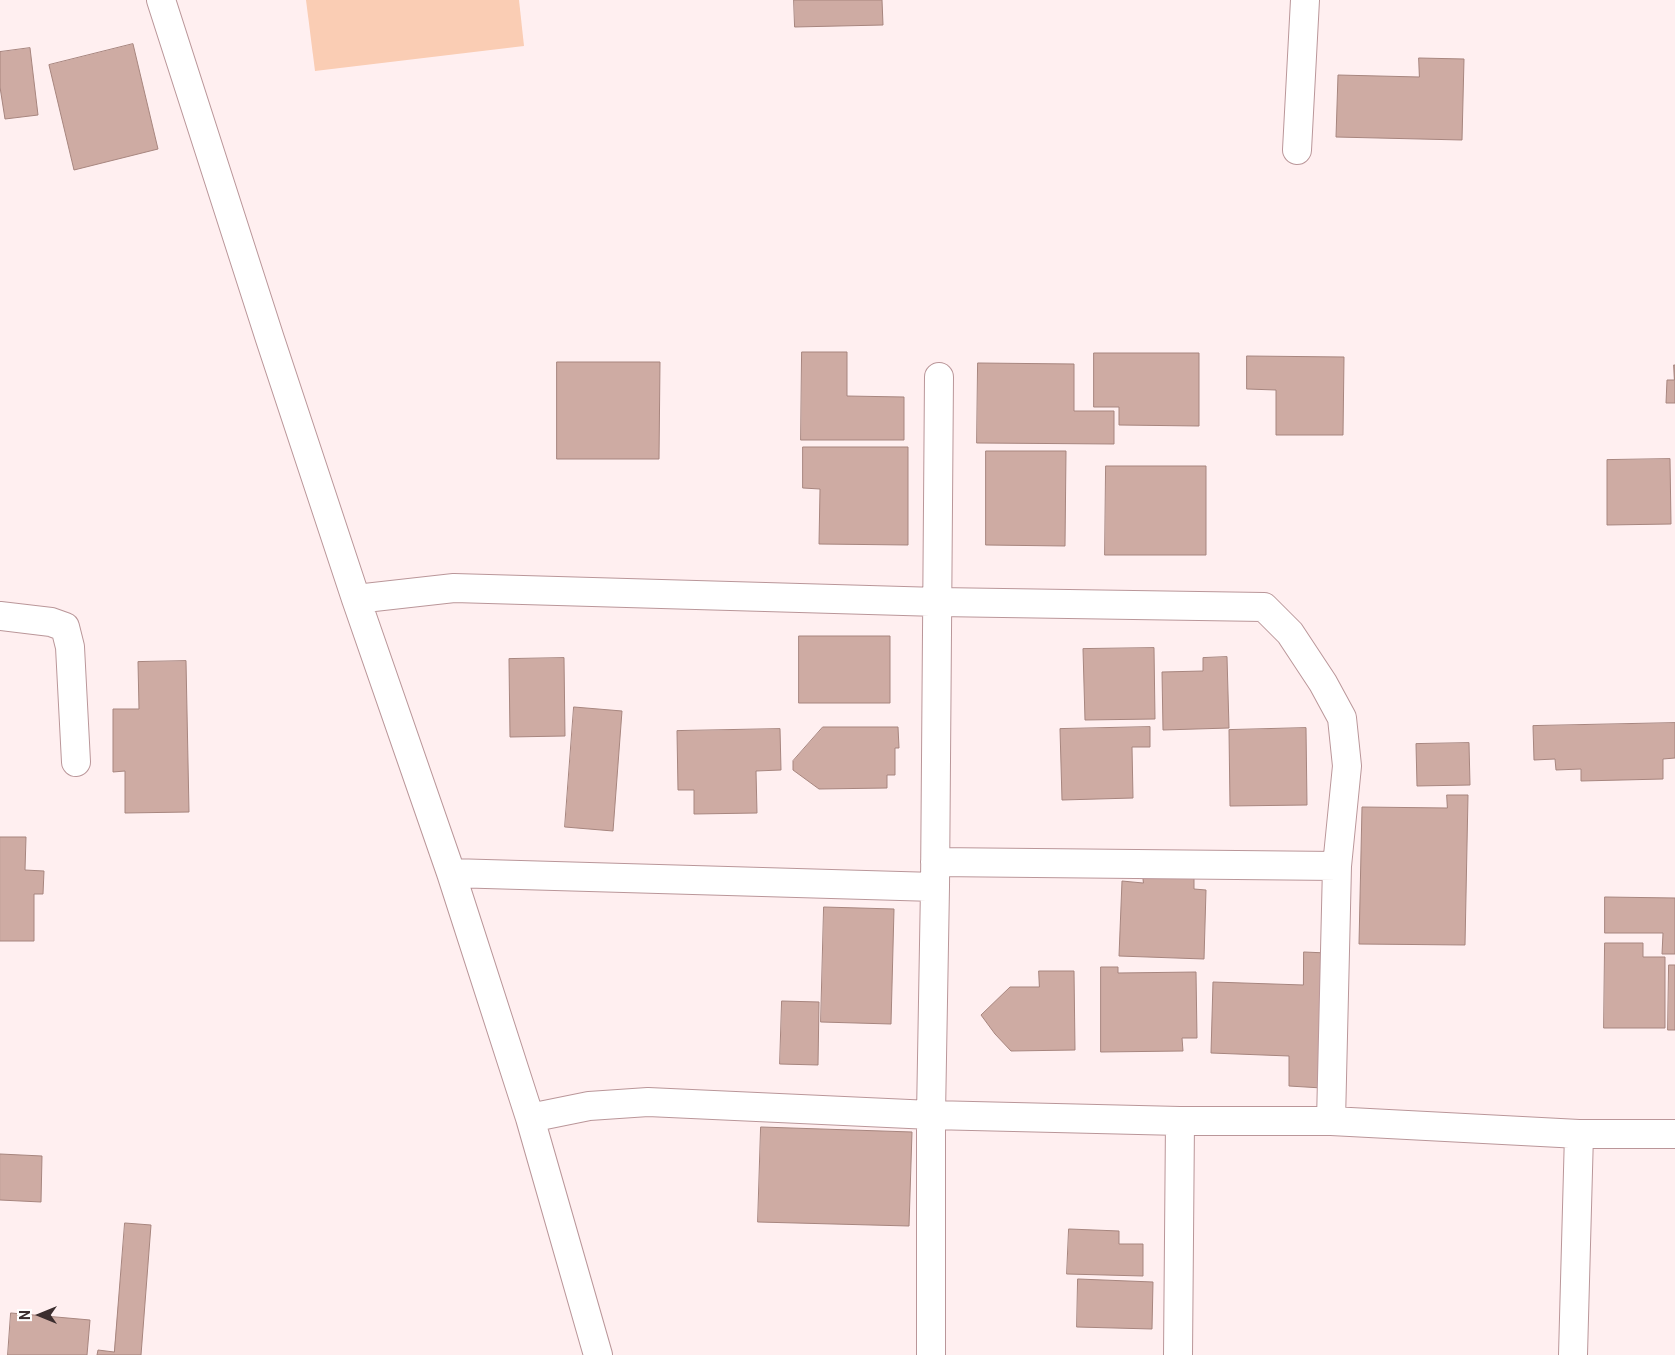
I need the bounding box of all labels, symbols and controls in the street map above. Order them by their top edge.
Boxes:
north arrow [15,1290,65,1340]
text: N [17,1310,33,1320]

